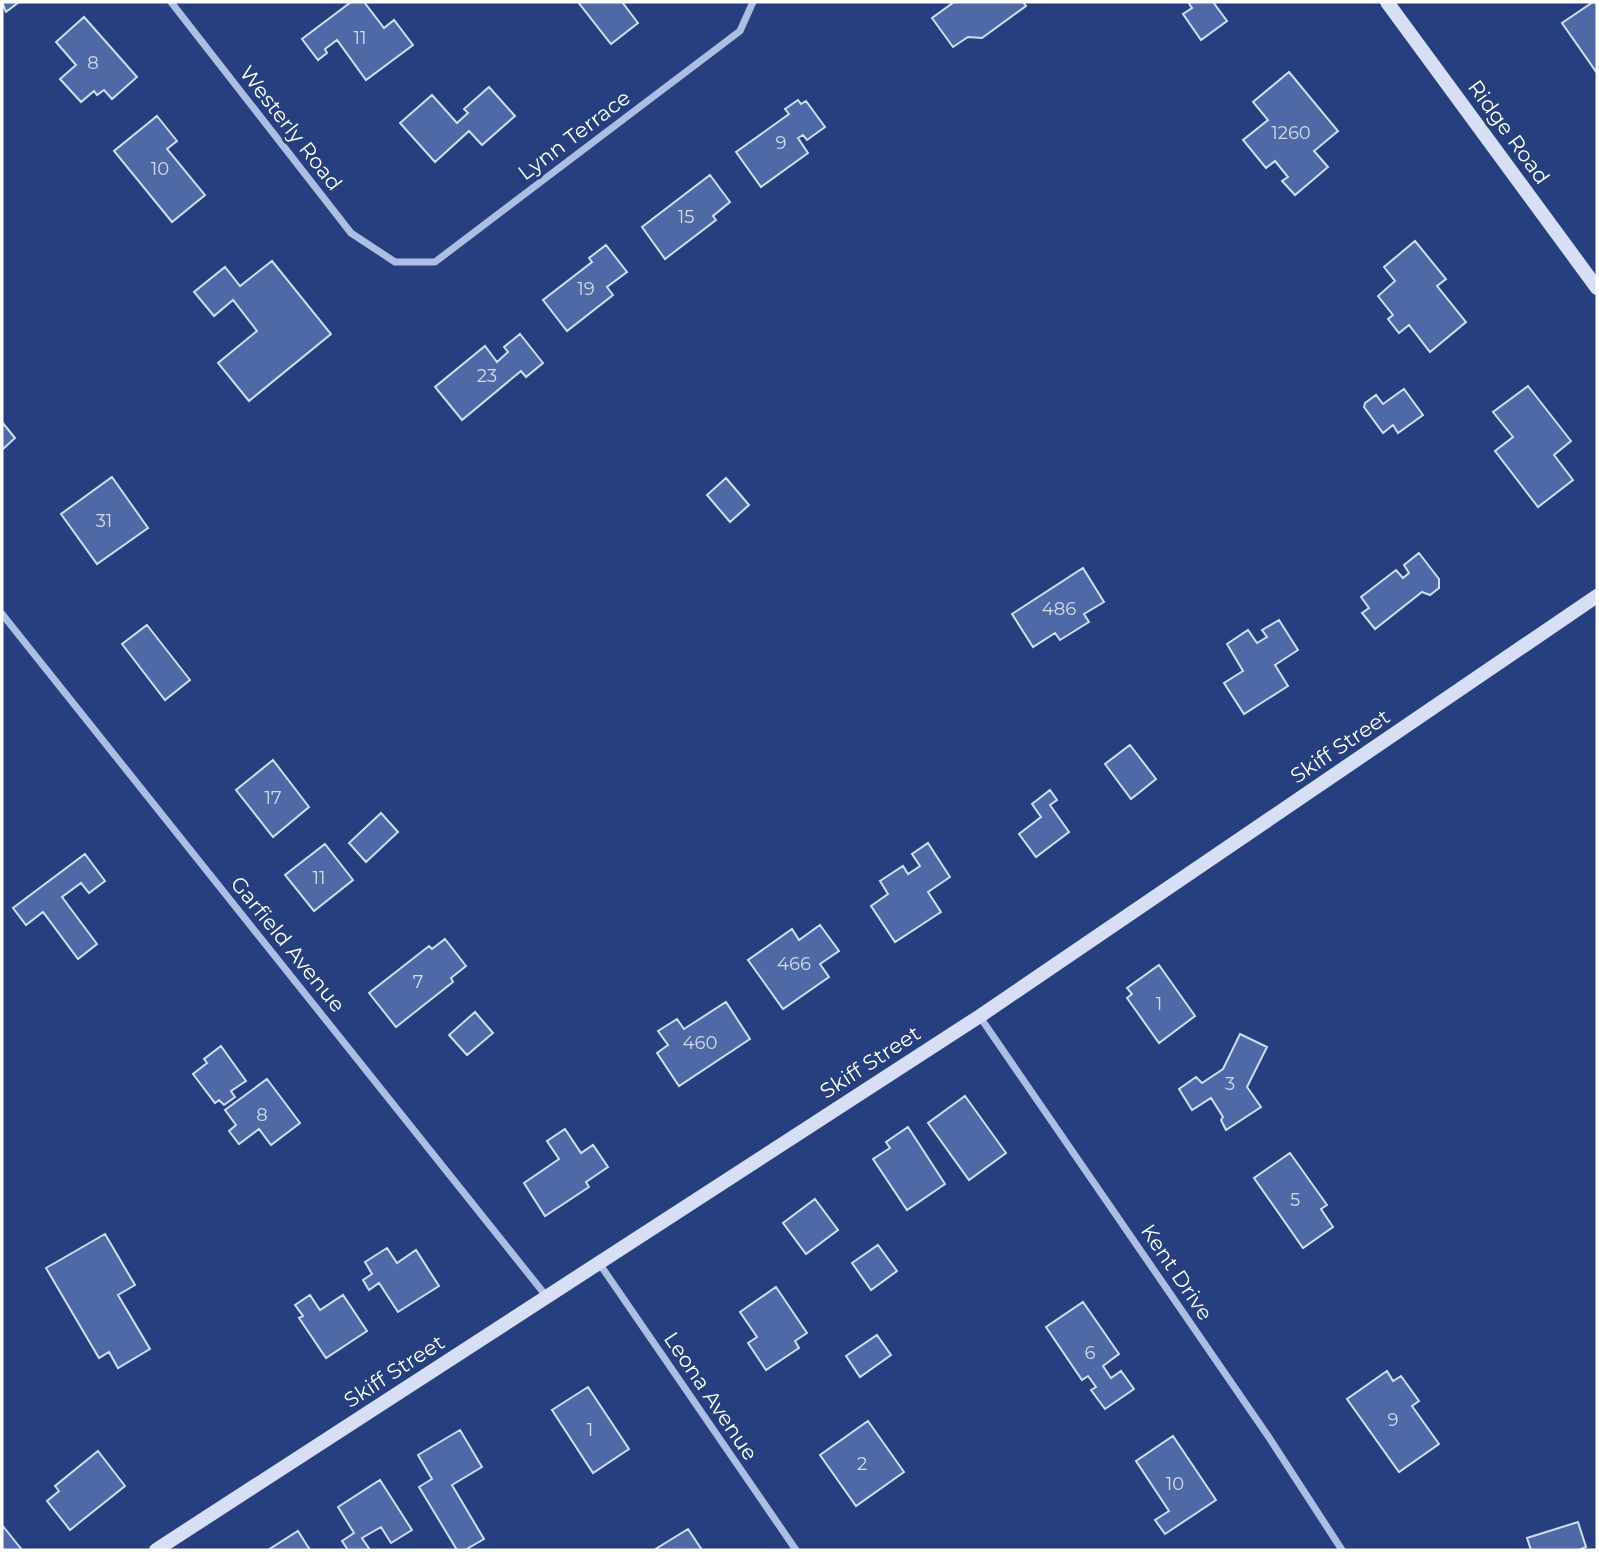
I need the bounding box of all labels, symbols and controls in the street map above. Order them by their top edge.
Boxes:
house number: 11 [354,27,367,49]
house number: 8 [87,52,99,74]
street label: Westerly Road [235,61,347,195]
street label: Ridge Road [1463,75,1555,189]
street label: Lynn Terrace [513,85,635,185]
house number: 1260 [1271,122,1311,144]
house number: 9 [776,132,787,154]
house number: 10 [151,158,169,180]
house number: 15 [678,206,694,228]
house number: 19 [577,278,595,300]
house number: 23 [477,365,497,387]
house number: 31 [96,510,112,532]
house number: 486 [1042,598,1076,620]
street label: Skiff Street [1286,704,1394,788]
house number: 17 [264,787,282,809]
house number: 11 [313,867,326,889]
street label: Garfield Avenue [226,871,350,1017]
house number: 466 [777,953,811,975]
house number: 7 [413,971,423,993]
house number: 1 [1156,993,1162,1015]
street label: Skiff Street [815,1020,925,1104]
house number: 460 [683,1032,717,1054]
house number: 3 [1225,1073,1235,1095]
house number: 8 [256,1104,268,1126]
house number: 5 [1290,1189,1300,1211]
street label: Kent Drive [1136,1219,1218,1325]
street label: Leona Avenue [659,1327,763,1465]
street label: Skiff Street [339,1329,449,1413]
house number: 6 [1085,1342,1096,1364]
house number: 9 [1388,1409,1399,1431]
house number: 1 [587,1419,593,1441]
house number: 2 [857,1453,867,1475]
house number: 10 [1166,1473,1184,1495]

